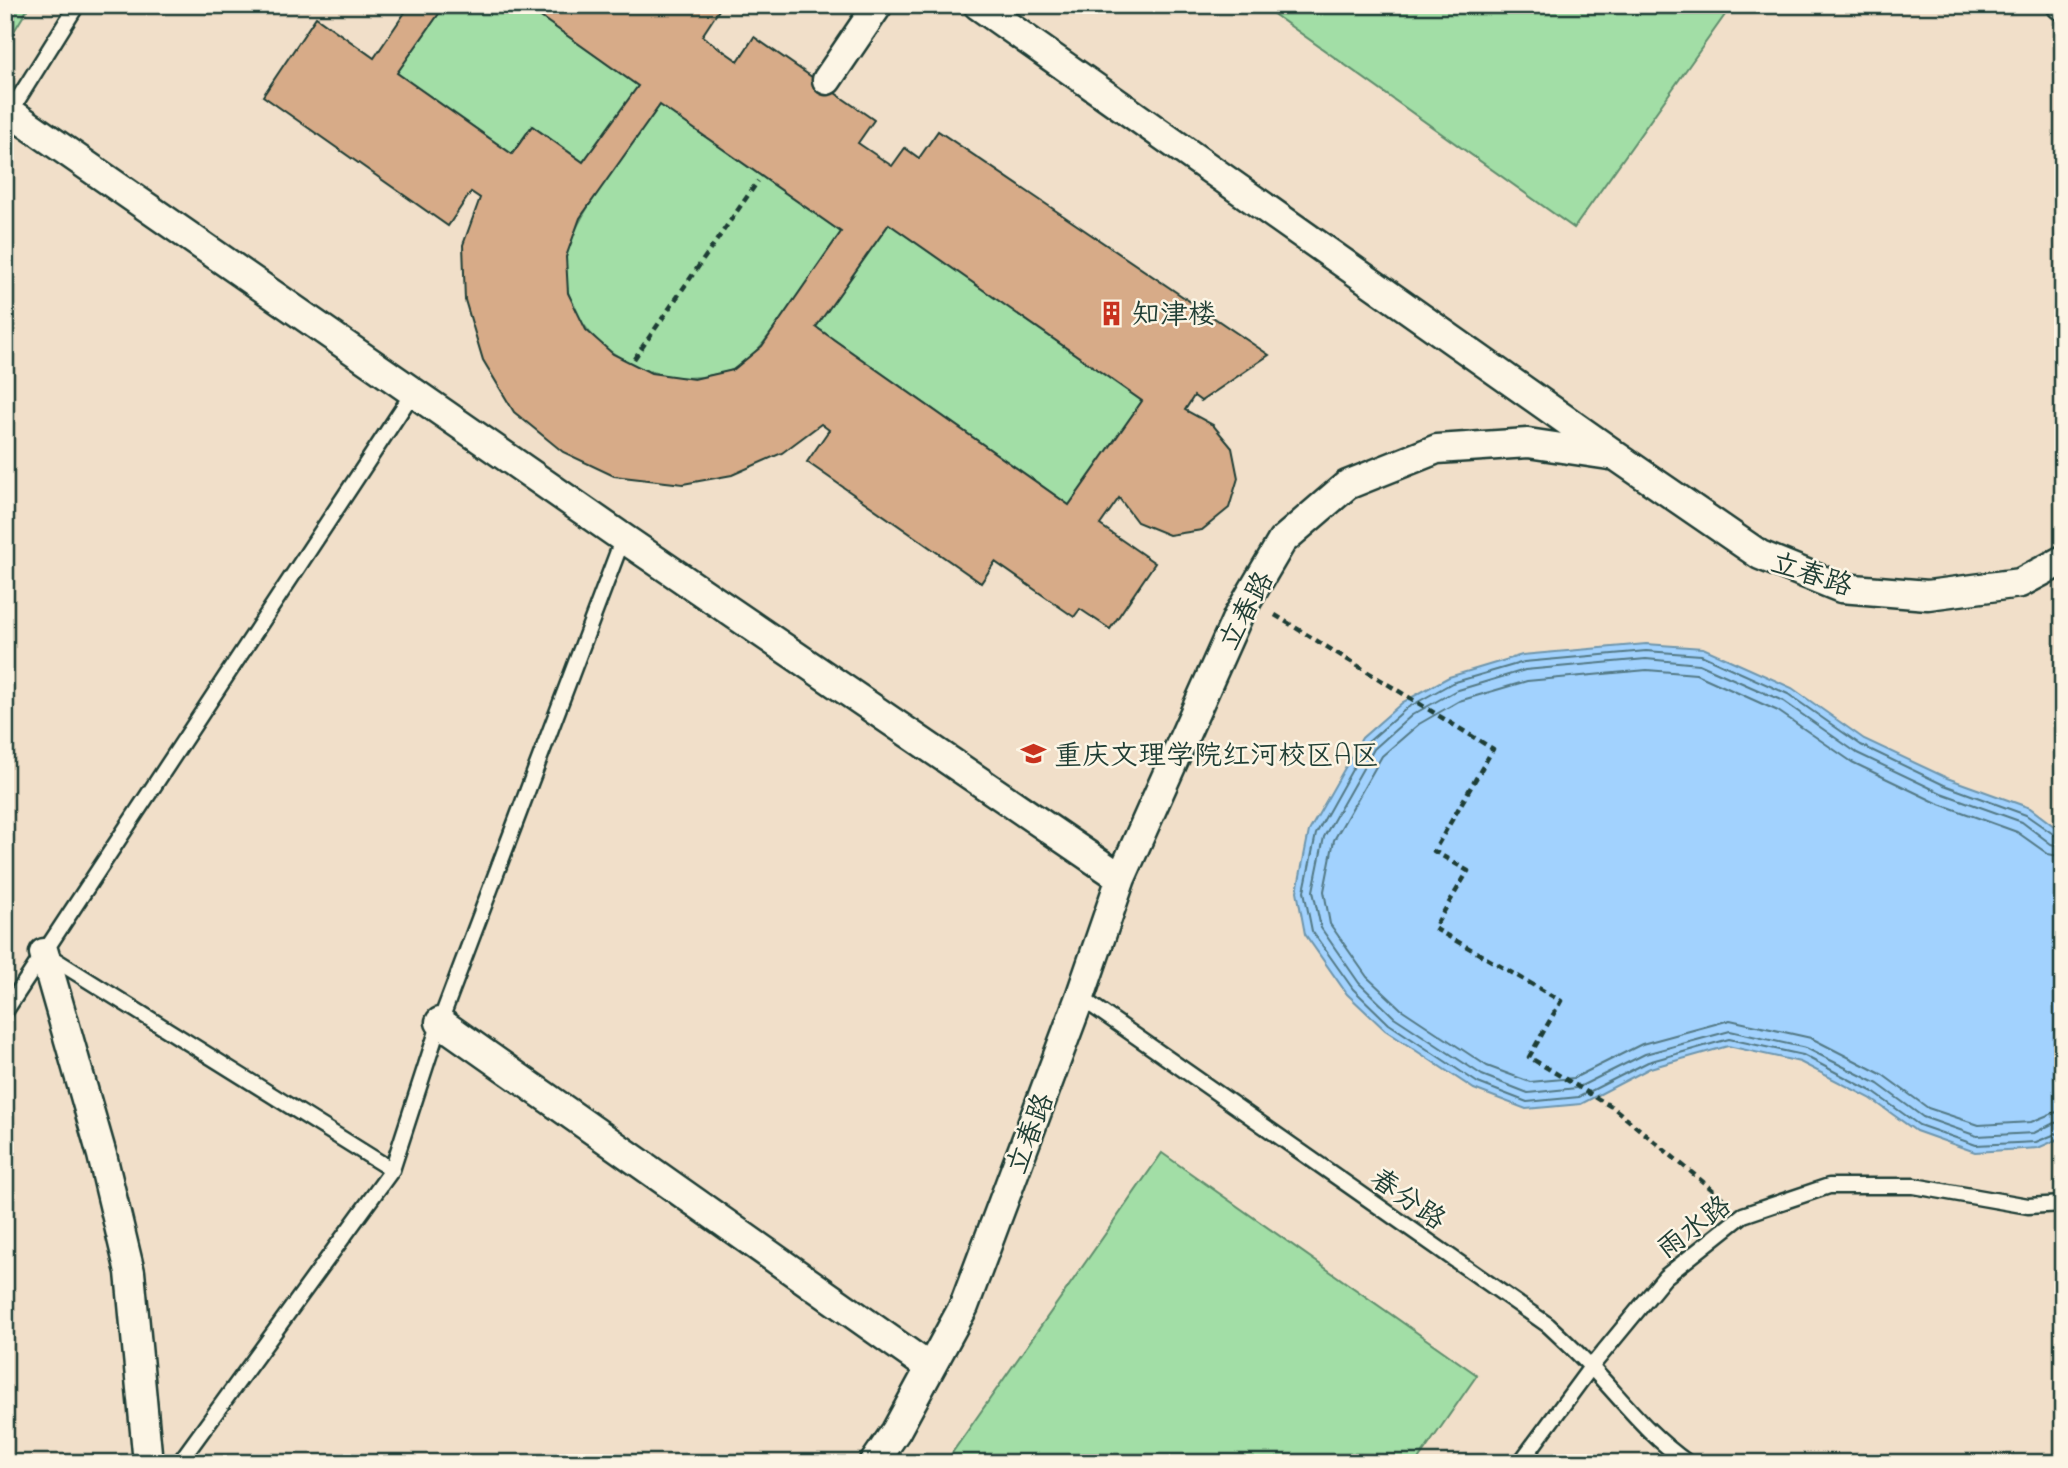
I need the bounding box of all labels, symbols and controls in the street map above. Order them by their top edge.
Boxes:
place label: 知津楼 [1132,296,1216,337]
building icon: 知津楼 [1098,299,1126,327]
street label: 立春路 [1765,544,1857,609]
street label: 立春路 [1210,565,1286,658]
place label: 重庆文理学院红河校区A区 [1054,737,1379,778]
school or university icon: 重庆文理学院红河校区A区 [1020,740,1048,768]
street label: 立春路 [998,1088,1066,1181]
street label: 春分路 [1361,1160,1453,1242]
street label: 雨水路 [1649,1187,1741,1270]

